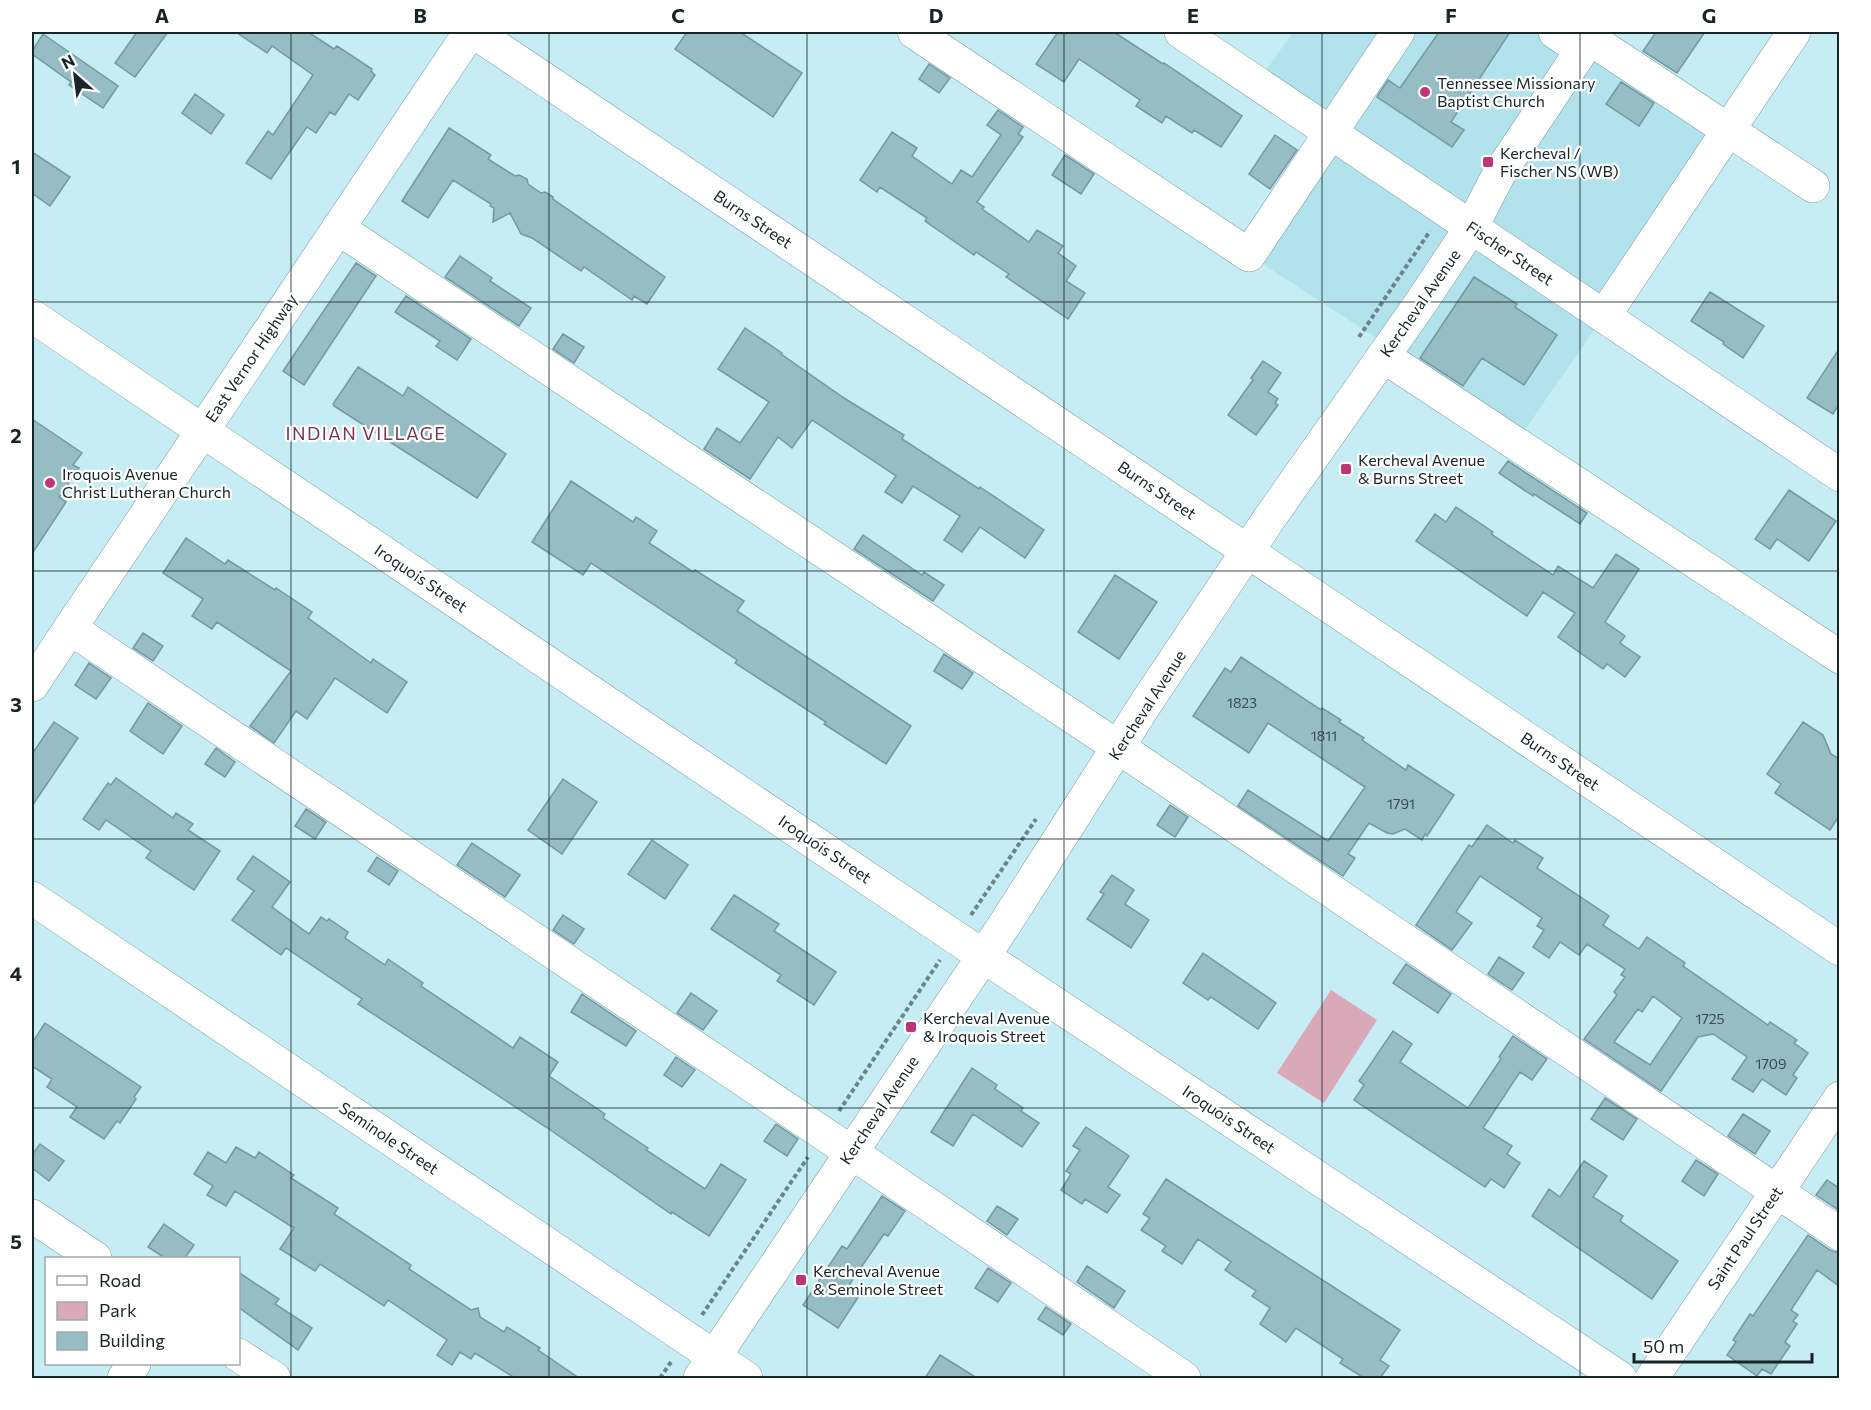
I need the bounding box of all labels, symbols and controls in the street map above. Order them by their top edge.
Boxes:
text: A [155,3,169,27]
text: B [413,3,427,27]
text: C [671,3,685,27]
text: D [929,3,943,27]
text: E [1187,3,1199,27]
text: F [1445,3,1457,27]
text: G [1702,3,1716,27]
north arrow [45,45,105,105]
text: N [58,50,77,73]
place label: Tennessee Missionary Baptist Church [1437,73,1596,110]
marker: Tennessee Missionary Baptist Church [1418,85,1432,99]
place label: Kercheval / Fischer NS (WB) [1500,143,1619,180]
text: 1 [11,154,21,178]
marker: Kercheval / Fischer NS (WB) [1481,155,1495,169]
street label: Burns Street [710,185,796,252]
street label: Fischer Street [1463,217,1558,289]
street label: Kercheval Avenue [1375,245,1464,360]
street label: East Vernor Highway [201,290,301,425]
district label: INDIAN VILLAGE [285,422,447,444]
text: 2 [10,423,22,447]
place label: Kercheval Avenue & Burns Street [1358,450,1485,487]
street label: Burns Street [1114,456,1200,523]
marker: Kercheval Avenue & Burns Street [1339,462,1353,476]
place label: Iroquois Avenue Christ Lutheran Church [62,464,231,501]
marker: Iroquois Avenue Christ Lutheran Church [43,476,57,490]
street label: Iroquois Street [371,540,472,616]
street label: Kercheval Avenue [1104,646,1189,763]
text: 3 [10,692,22,716]
house number: 1823 [1227,694,1257,711]
house number: 1811 [1311,727,1337,744]
street label: Burns Street [1517,727,1603,794]
house number: 1791 [1387,795,1415,812]
street label: Iroquois Street [775,811,876,887]
text: 4 [10,961,22,985]
place label: Kercheval Avenue & Iroquois Street [923,1008,1050,1045]
house number: 1725 [1695,1010,1725,1027]
marker: Kercheval Avenue & Iroquois Street [904,1020,918,1034]
street label: Kercheval Avenue [835,1052,922,1168]
house number: 1709 [1756,1055,1786,1072]
street label: Iroquois Street [1179,1081,1280,1157]
street label: Seminole Street [336,1097,443,1178]
street label: Saint Paul Street [1703,1182,1786,1293]
text: 5 [10,1229,22,1253]
legend [45,1257,240,1365]
place label: Kercheval Avenue & Seminole Street [813,1261,944,1298]
text: Road [99,1269,141,1291]
marker: Kercheval Avenue & Seminole Street [794,1273,808,1287]
text: Park [99,1299,137,1321]
scale bar [1634,1326,1812,1364]
text: Building [99,1329,165,1351]
text: 50 m [1643,1335,1684,1357]

